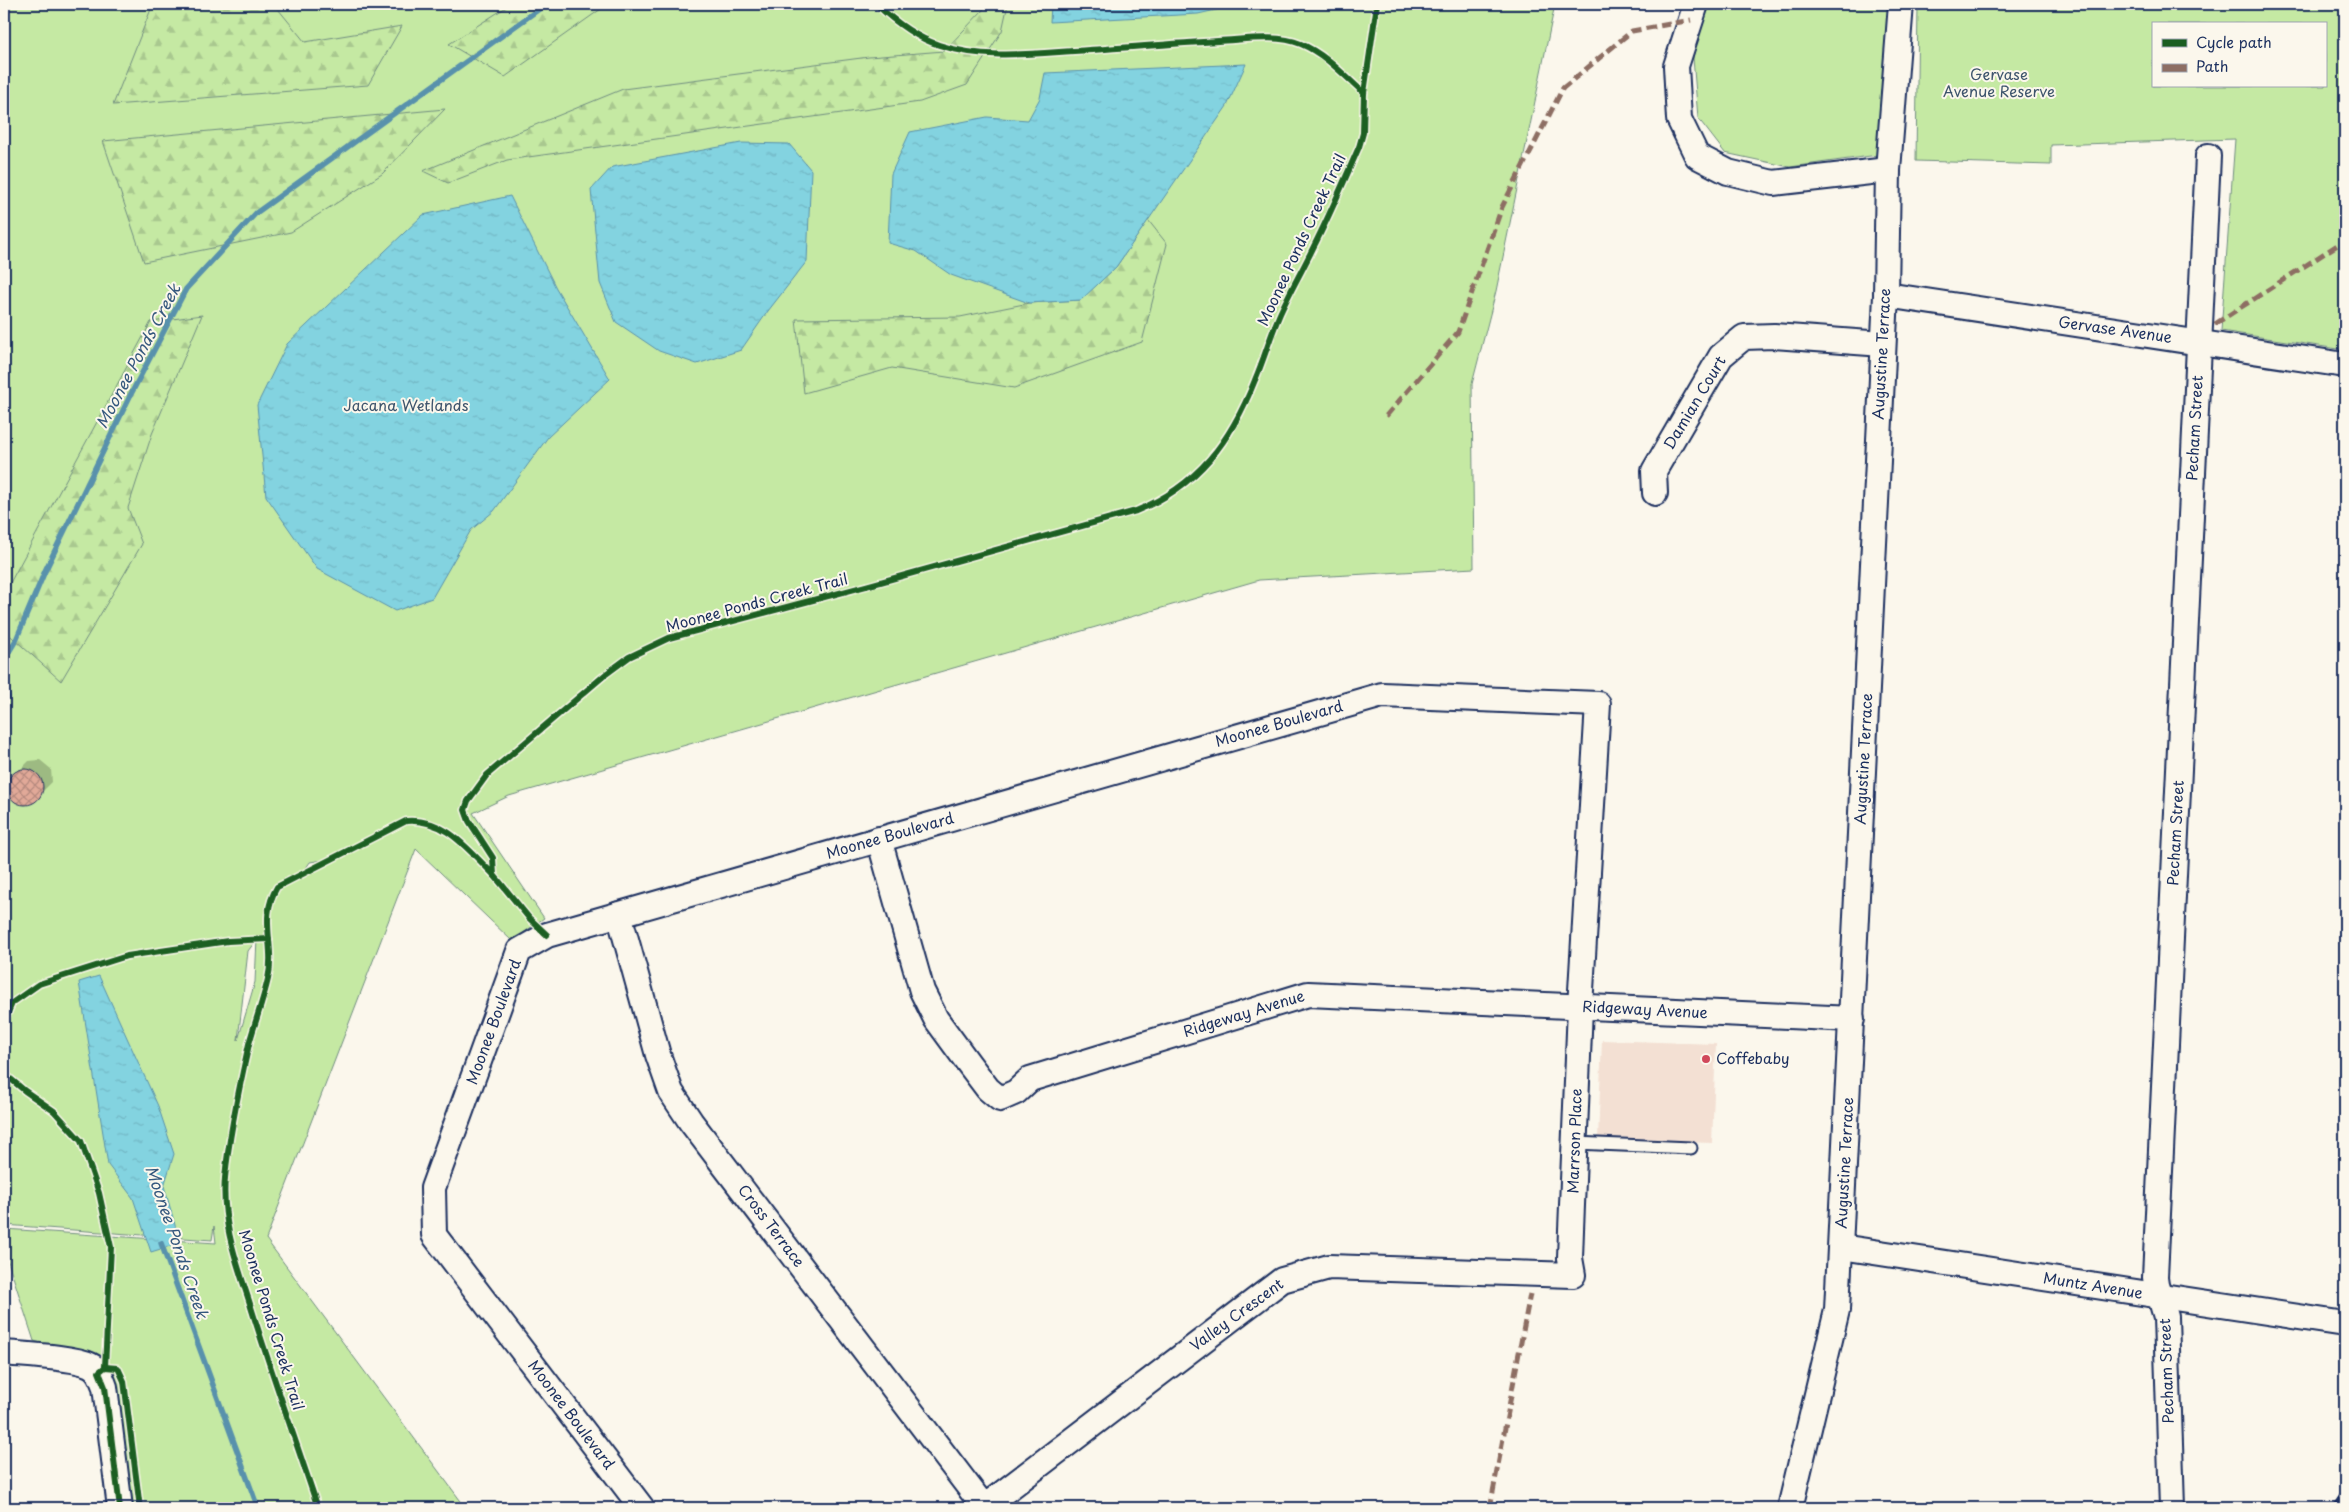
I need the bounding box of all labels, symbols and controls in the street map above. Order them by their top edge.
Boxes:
legend [2152,22,2326,88]
text: Cycle path [2196,30,2272,53]
text: Path [2196,54,2228,77]
park label: Gervase Avenue Reserve [1943,62,2055,102]
street label: Moonee Ponds Creek Trail [1251,149,1351,329]
water label: Moonee Ponds Creek [89,278,186,432]
street label: Augustine Terrace [1866,287,1895,420]
street label: Gervase Avenue [2057,309,2173,348]
street label: Damian Court [1657,351,1731,453]
street label: Pecham Street [2179,375,2208,481]
park label: Jacana Wetlands [344,393,469,416]
street label: Moonee Ponds Creek Trail [663,566,850,637]
street label: Augustine Terrace [1848,692,1877,825]
street label: Moonee Boulevard [1212,693,1345,752]
street label: Pecham Street [2160,780,2189,886]
street label: Moonee Boulevard [823,805,956,864]
street label: Moonee Boulevard [459,956,526,1087]
street label: Ridgeway Avenue [1180,983,1307,1042]
street label: Ridgeway Avenue [1582,994,1708,1023]
place label: Coffebaby [1716,1046,1790,1069]
marker: Coffebaby [1700,1053,1712,1065]
street label: Marrson Place [1560,1088,1587,1194]
street label: Augustine Terrace [1829,1096,1858,1229]
water label: Moonee Ponds Creek [140,1162,216,1323]
street label: Cross Terrace [733,1179,811,1271]
street label: Moonee Ponds Creek Trail [234,1226,311,1413]
street label: Muntz Avenue [2042,1265,2145,1304]
street label: Valley Crescent [1184,1272,1288,1356]
street label: Pecham Street [2152,1318,2179,1424]
street label: Moonee Boulevard [523,1354,621,1474]

